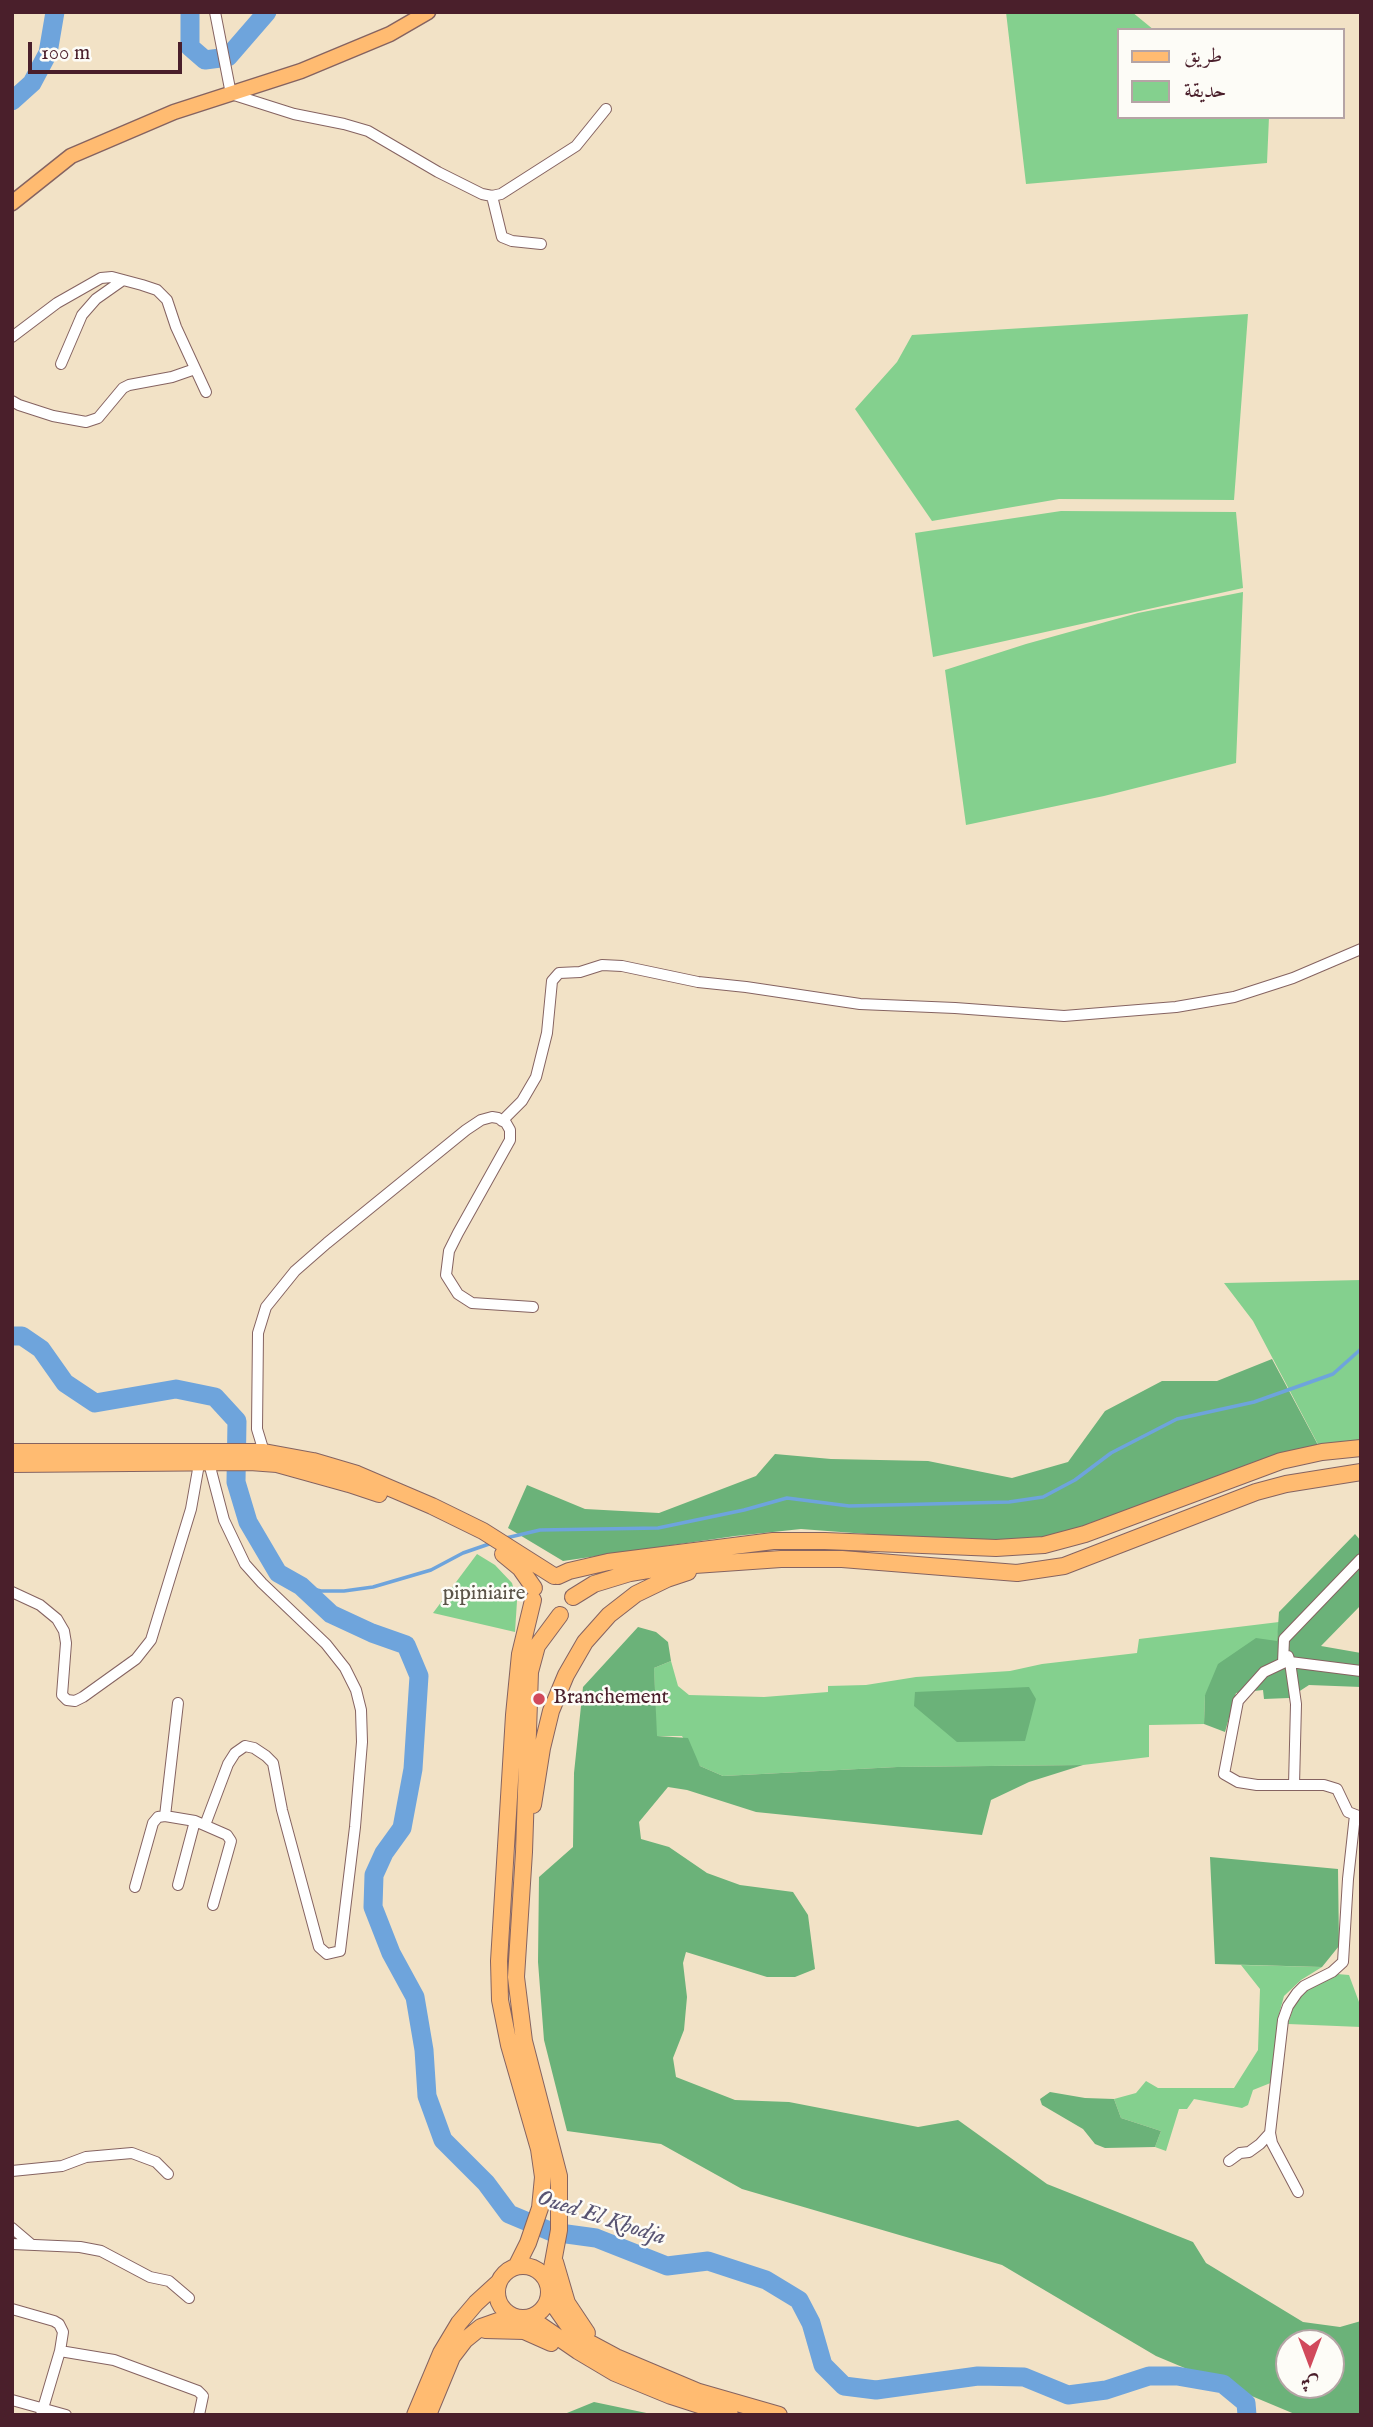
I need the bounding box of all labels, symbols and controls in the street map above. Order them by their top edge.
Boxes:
scale bar [32,28,186,72]
legend [1118,28,1345,119]
text: 100 m [41,40,90,67]
text: طريق [1184,43,1222,70]
text: حديقة [1184,78,1227,105]
park label: pipiniaire [443,1582,525,1608]
place label: Branchement [553,1686,669,1712]
marker: Branchement [531,1691,547,1707]
water label: Oued El Khodja [533,2185,669,2253]
north arrow [1275,2329,1345,2399]
text: ش [1301,2371,1319,2395]

